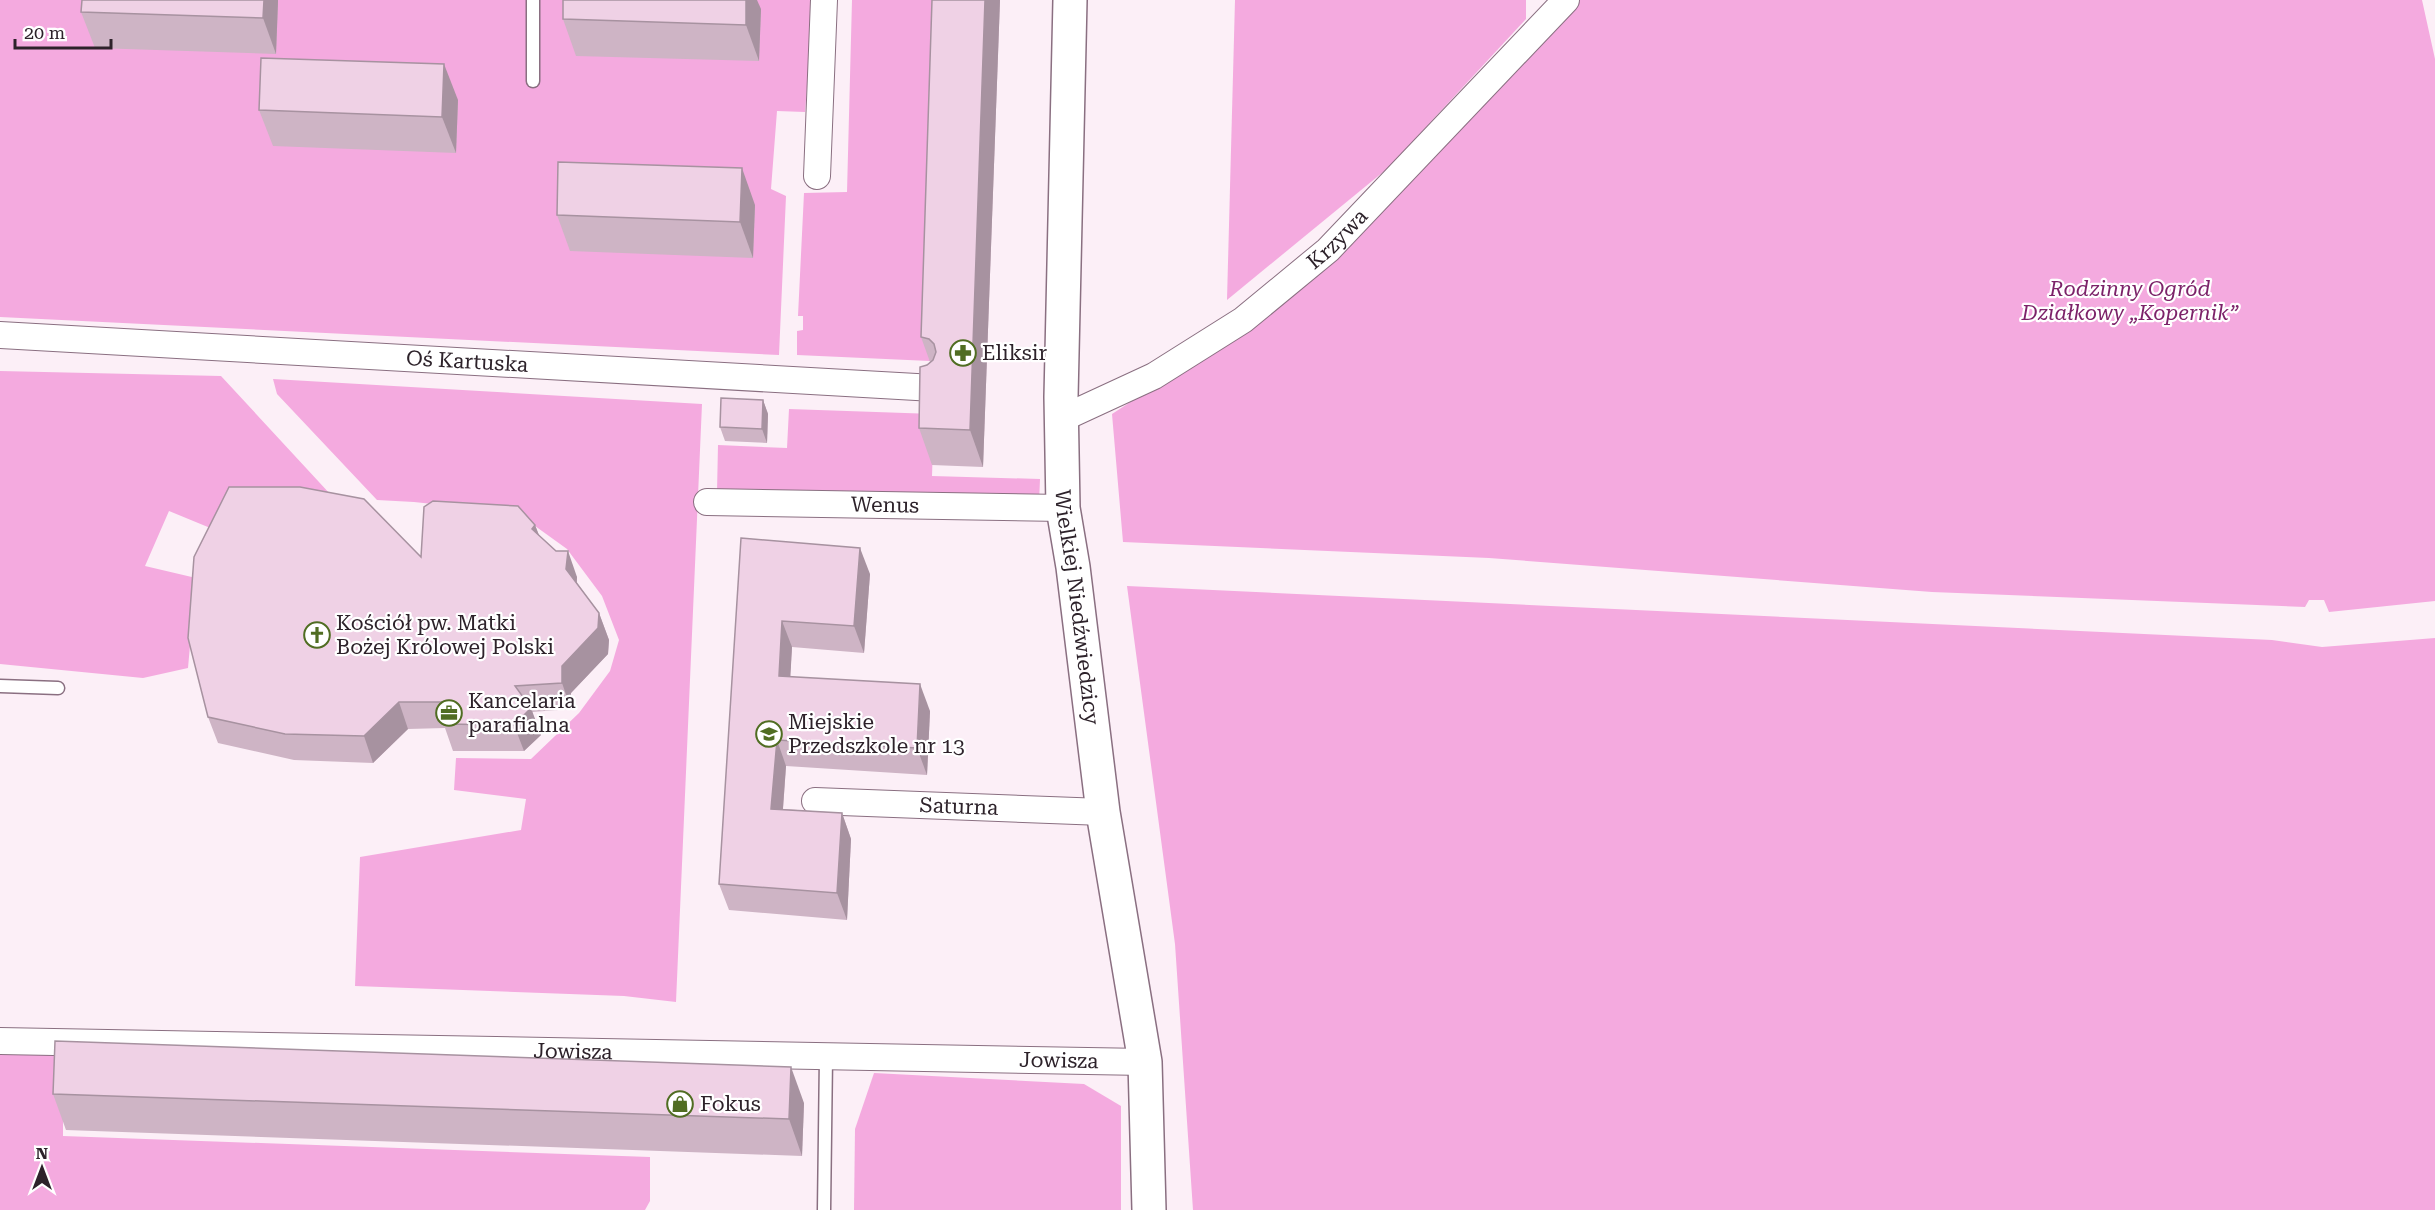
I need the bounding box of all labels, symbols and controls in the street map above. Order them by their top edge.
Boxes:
scale bar [15,12,111,50]
text: 20 m [24,22,65,43]
street label: Krzywa [1302,204,1373,274]
park label: Rodzinny Ogród Działkowy „Kopernik” [2021,277,2240,325]
pharmacy icon: Eliksir [948,338,978,368]
place label: Eliksir [982,341,1047,365]
street label: Oś Kartuska [406,346,530,377]
street label: Wielkiej Niedźwiedzicy [1051,489,1104,727]
street label: Wenus [851,492,919,518]
place label: Kościół pw. Matki Bożej Królowej Polski [336,611,554,659]
church icon: Kościół pw. Matki Bożej Królowej Polski [302,620,332,650]
place label: Kancelaria parafialna [468,689,576,737]
office icon: Kancelaria parafialna [434,698,464,728]
place label: Miejskie Przedszkole nr 13 [788,710,965,758]
school or university icon: Miejskie Przedszkole nr 13 [754,719,784,749]
street label: Saturna [919,793,999,820]
street label: Jowisza [533,1039,613,1064]
street label: Jowisza [1019,1048,1099,1073]
shop icon: Fokus [665,1089,695,1119]
place label: Fokus [700,1092,761,1116]
north arrow [12,1138,72,1198]
text: N [36,1144,48,1163]

